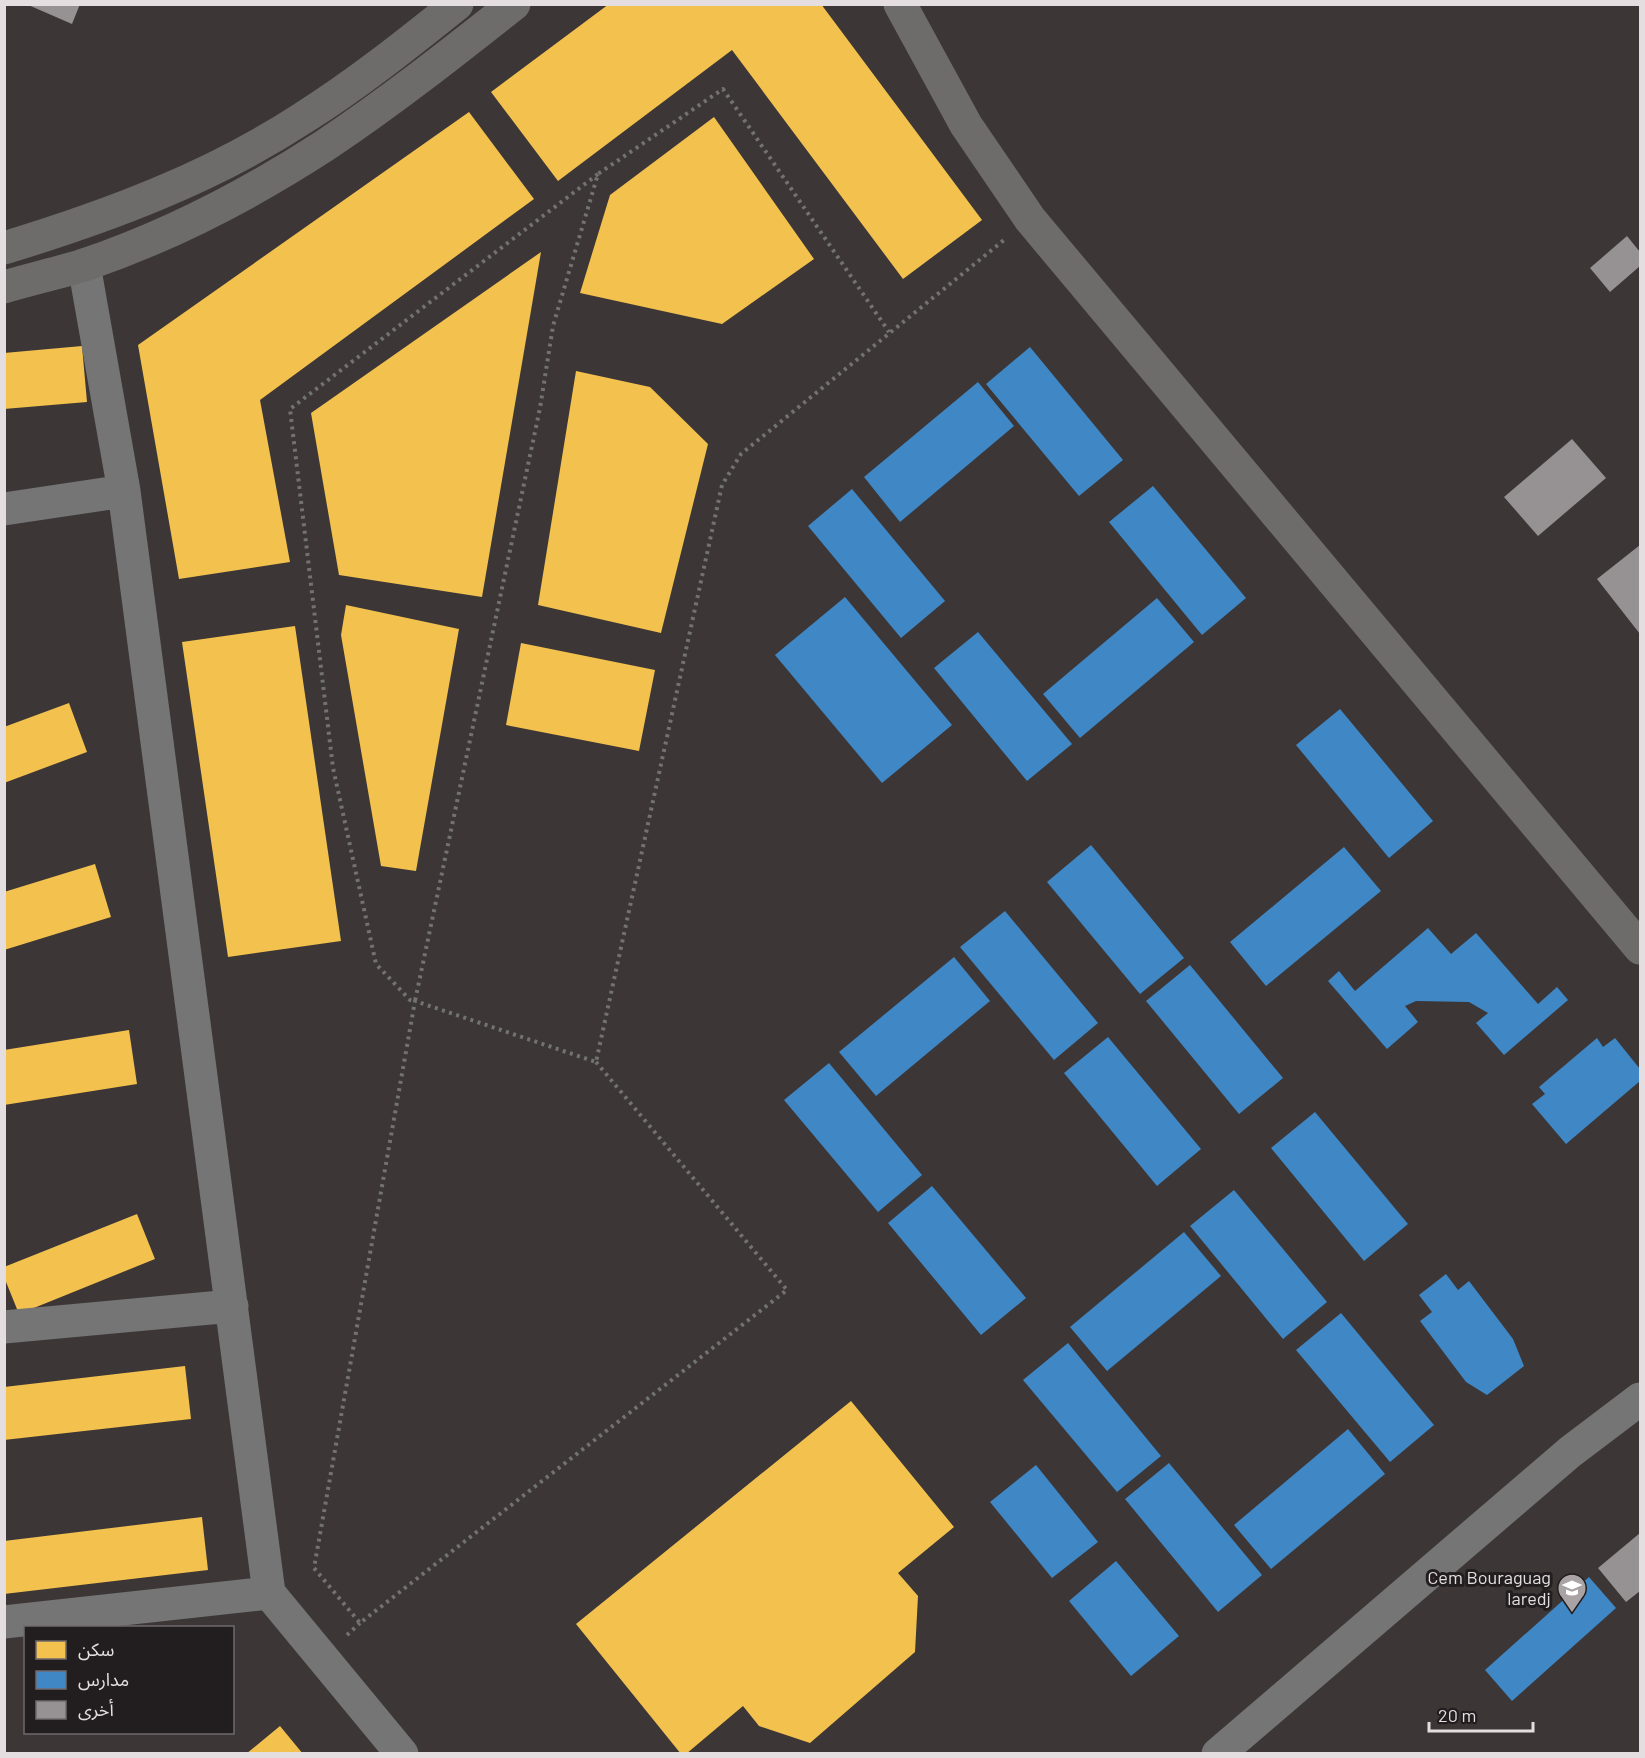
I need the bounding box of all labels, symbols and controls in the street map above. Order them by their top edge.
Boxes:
place label: Cem Bouraguag laredj [1427,1566,1551,1609]
school or university icon: Cem Bouraguag laredj [1556,1572,1588,1614]
legend [24,1626,234,1734]
text: سكن [78,1638,114,1661]
text: مدارس [78,1668,129,1691]
scale bar [1429,1695,1532,1733]
text: أخرى [78,1698,114,1721]
text: 20 m [1438,1704,1476,1726]

